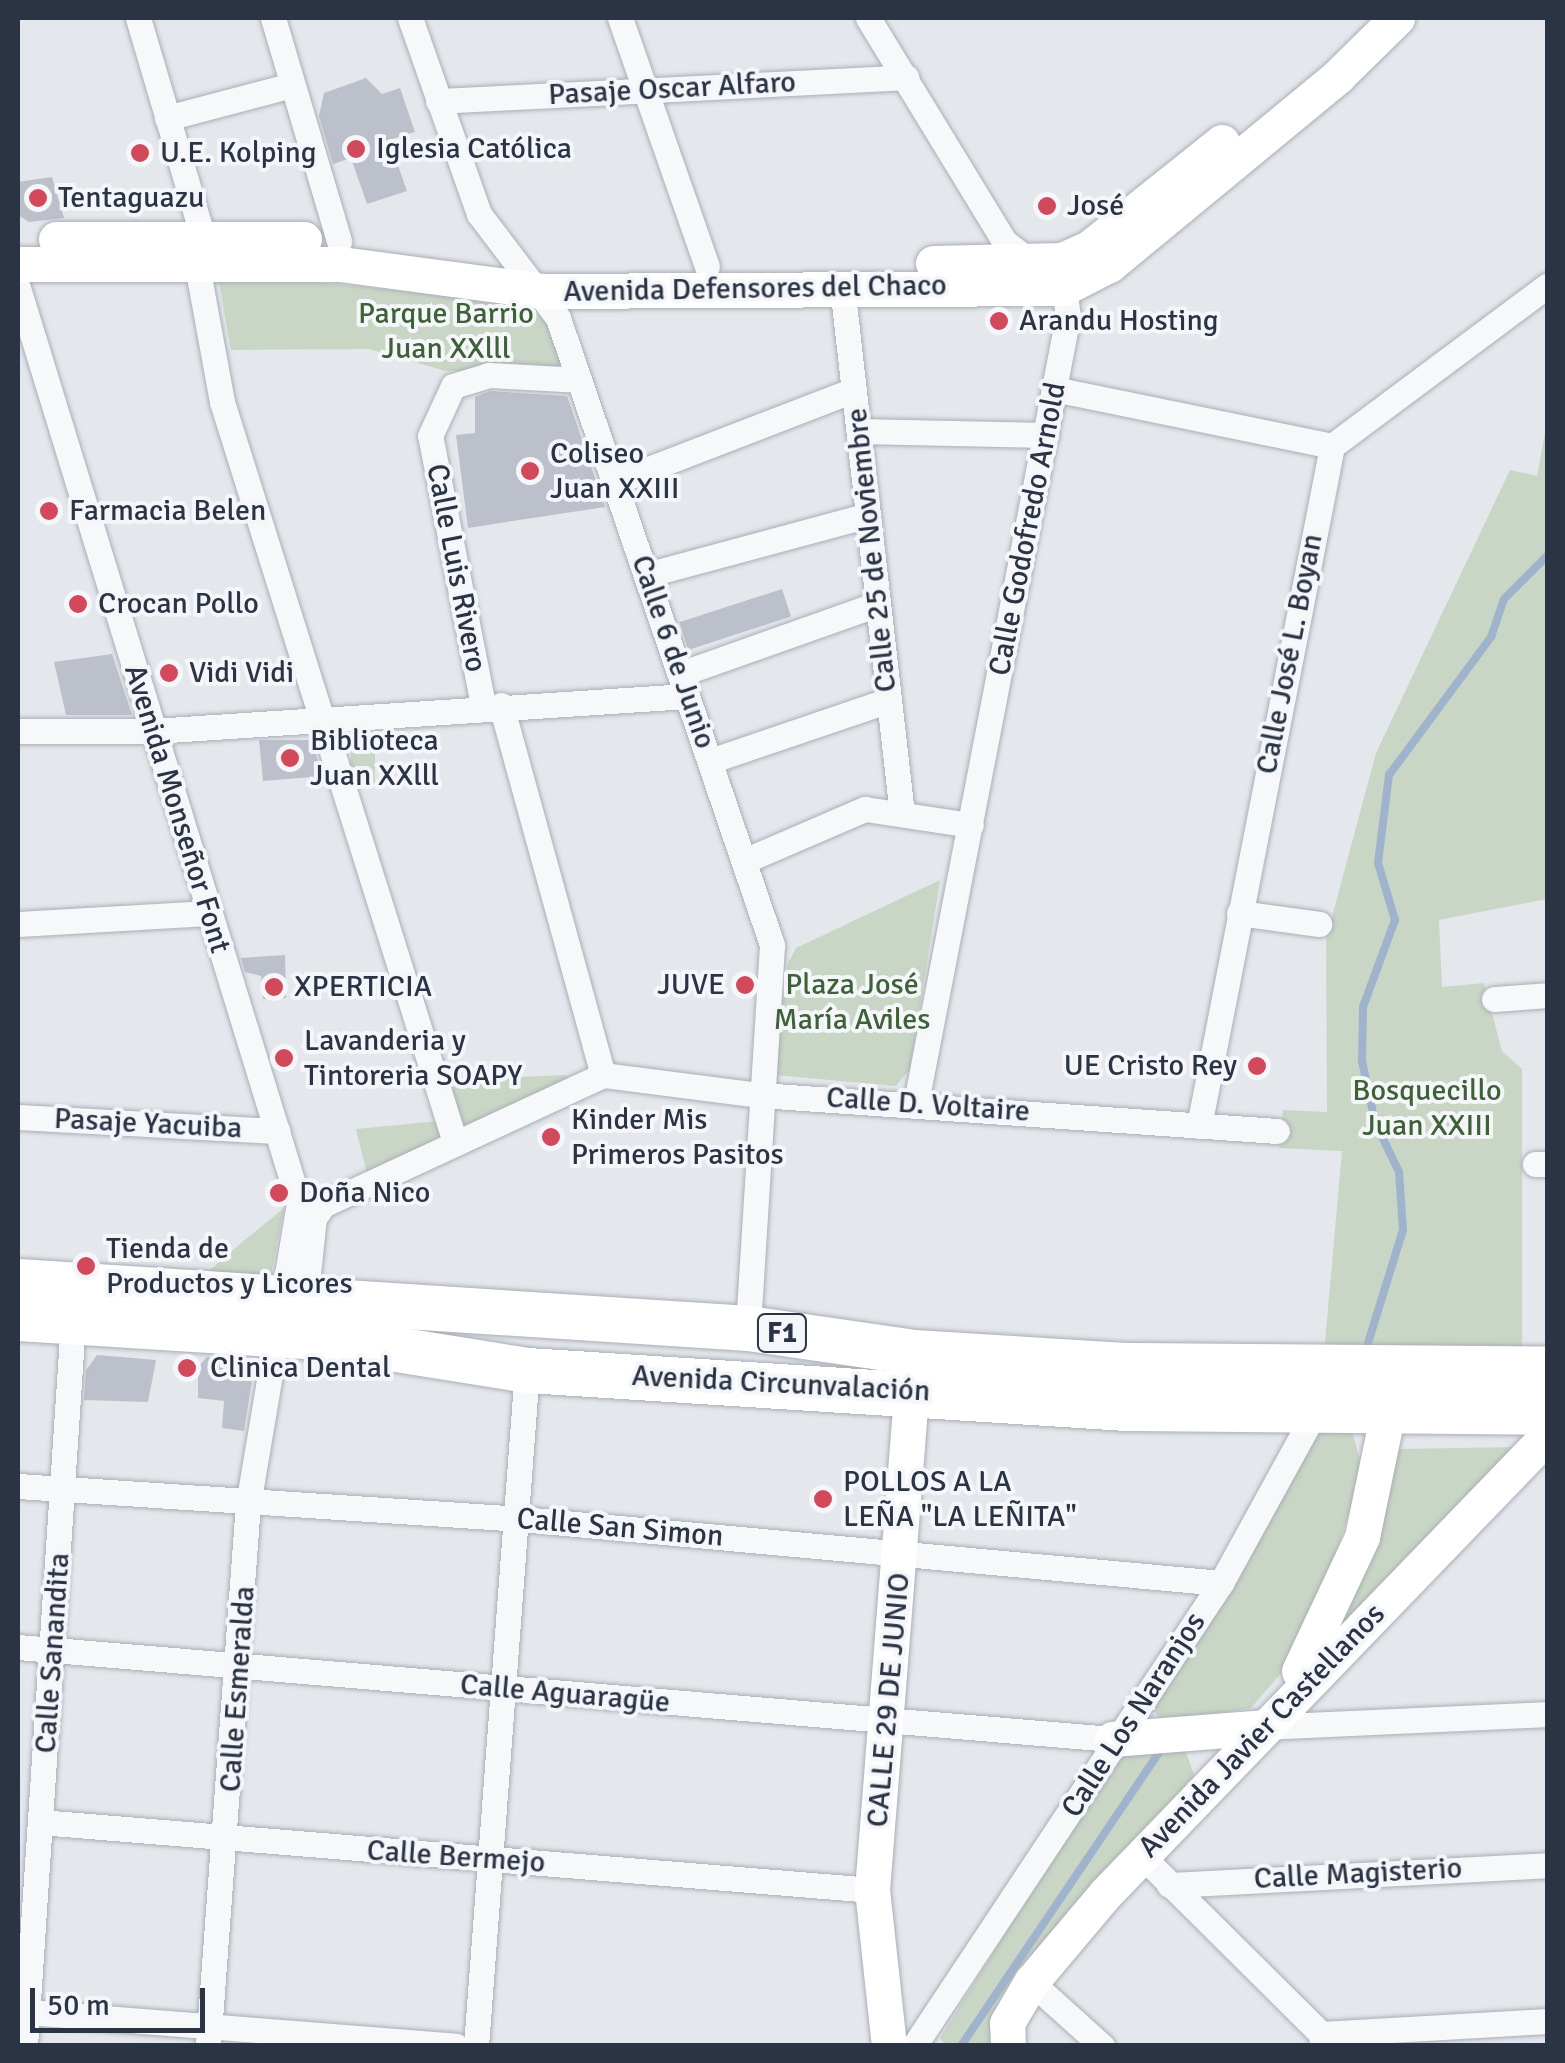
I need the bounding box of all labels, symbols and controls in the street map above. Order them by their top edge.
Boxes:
street label: Pasaje Oscar Alfaro [547,65,797,113]
place label: Iglesia Católica [376,131,572,167]
place label: U.E. Kolping [160,135,317,171]
marker: Iglesia Católica [345,138,367,160]
marker: U.E. Kolping [129,142,151,164]
place label: Tentaguazu [58,180,204,216]
marker: Tentaguazu [27,187,49,209]
place label: José [1067,188,1124,224]
marker: José [1036,195,1058,217]
street label: Avenida Defensores del Chaco [563,268,947,310]
park label: Parque Barrio Juan XXlll [358,296,534,366]
place label: Arandu Hosting [1019,303,1219,339]
marker: Arandu Hosting [988,310,1010,332]
street label: Calle Godofredo Arnold [982,379,1074,679]
street label: Calle 25 de Noviembre [839,406,905,694]
place label: Coliseo Juan XXIII [550,436,680,506]
marker: Coliseo Juan XXIII [519,460,541,482]
street label: Calle Luis Rivero [418,461,494,675]
place label: Farmacia Belen [69,493,266,529]
marker: Farmacia Belen [38,500,60,522]
street label: Calle José L. Boyan [1249,531,1331,777]
street label: Calle 6 de Junio [623,551,723,753]
place label: Crocan Pollo [98,586,259,622]
marker: Crocan Pollo [67,593,89,615]
place label: Vidi Vidi [189,655,294,691]
street label: Avenida Monseñor Font [116,661,238,957]
marker: Vidi Vidi [158,662,180,684]
place label: Biblioteca Juan XXlll [310,723,439,794]
marker: Biblioteca Juan XXlll [279,747,301,769]
place label: JUVE [657,967,725,1003]
park label: Plaza José María Aviles [774,967,930,1038]
place label: XPERTICIA [294,969,432,1005]
marker: JUVE [734,974,756,996]
marker: XPERTICIA [263,976,285,998]
place label: Lavanderia y Tintoreria SOAPY [304,1023,522,1094]
marker: Lavanderia y Tintoreria SOAPY [273,1047,295,1069]
place label: UE Cristo Rey [1064,1048,1237,1084]
marker: UE Cristo Rey [1246,1055,1268,1077]
park label: Bosquecillo Juan XXIII [1352,1073,1502,1144]
street label: Calle D. Voltaire [825,1080,1031,1130]
street label: Pasaje Yacuiba [53,1101,243,1147]
place label: Kinder Mis Primeros Pasitos [571,1102,784,1172]
marker: Kinder Mis Primeros Pasitos [540,1126,562,1148]
place label: Doña Nico [299,1175,430,1211]
marker: Doña Nico [268,1182,290,1204]
place label: Tienda de Productos y Licores [106,1231,353,1302]
marker: Tienda de Productos y Licores [75,1255,97,1277]
road number: F1 [754,1310,810,1356]
place label: Clinica Dental [210,1350,391,1386]
marker: Clinica Dental [174,1355,200,1381]
street label: Avenida Circunvalación [631,1358,931,1410]
place label: POLLOS A LA LEÑA "LA LEÑITA" [843,1464,1077,1534]
marker: POLLOS A LA LEÑA "LA LEÑITA" [812,1488,834,1510]
street label: Calle San Simon [515,1501,725,1555]
street label: Calle Sanandita [28,1551,78,1755]
street label: CALLE 29 DE JUNIO [860,1571,918,1829]
street label: Calle Esmeralda [213,1585,263,1793]
street label: Avenida Javier Castellanos [1131,1597,1393,1865]
street label: Calle Los Naranjos [1054,1606,1214,1824]
street label: Calle Aguaragüe [459,1667,671,1721]
street label: Calle Bermejo [366,1833,546,1881]
street label: Calle Magisterio [1253,1851,1463,1897]
scale bar [35,1968,210,2030]
text: 50 m [47,1987,110,2024]

